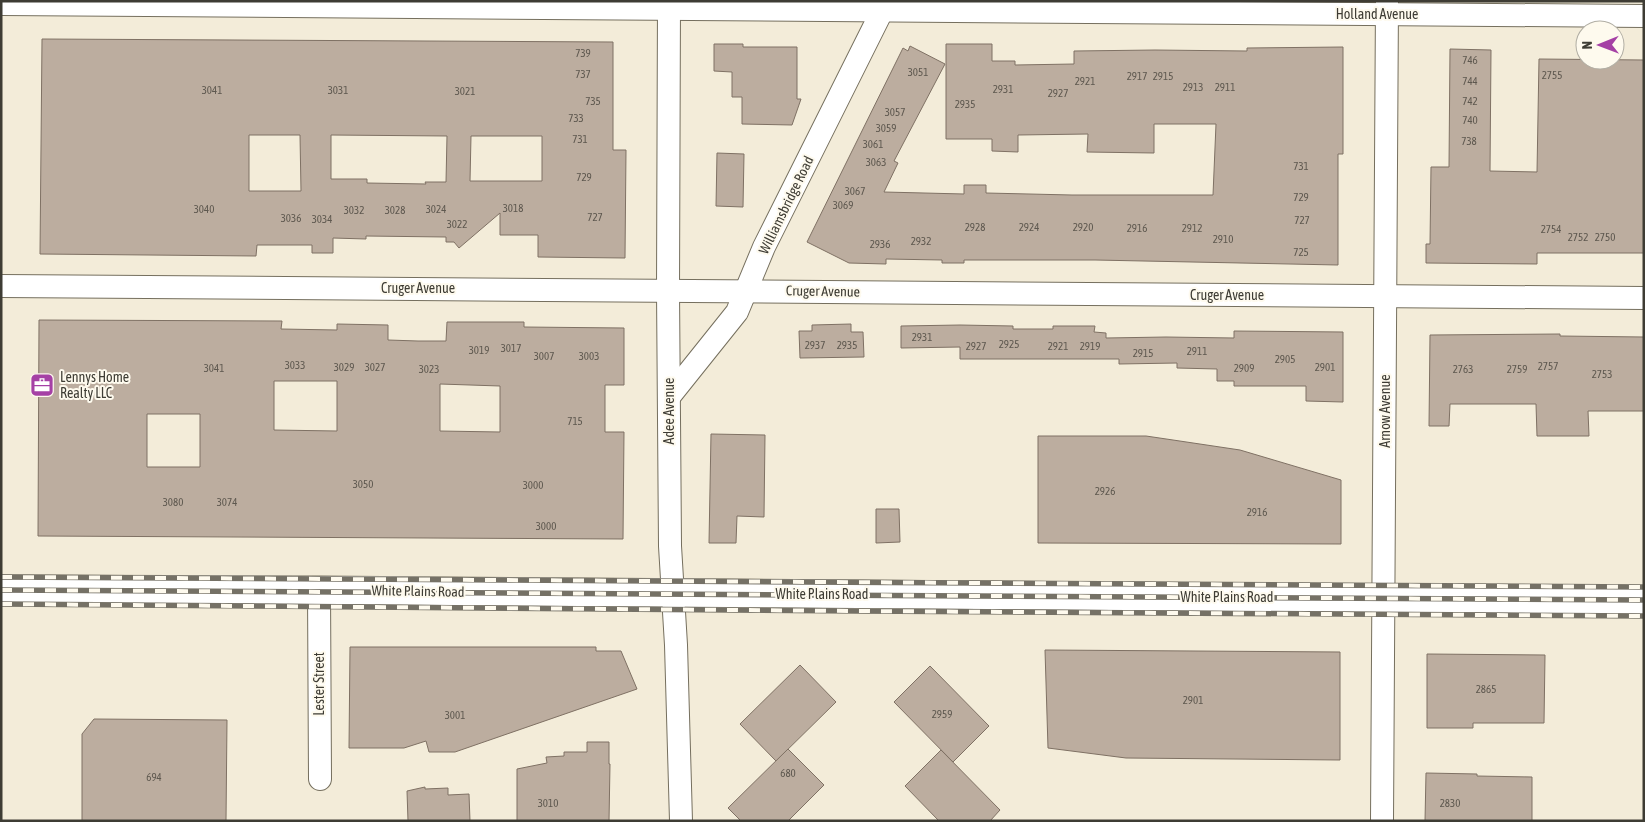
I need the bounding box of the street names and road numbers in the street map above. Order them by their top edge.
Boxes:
street label: Holland Avenue [1336,6,1418,22]
street label: Williamsbridge Road [755,153,817,257]
street label: Cruger Avenue [381,280,455,296]
street label: Cruger Avenue [786,282,860,300]
street label: Cruger Avenue [1190,287,1264,303]
street label: Arnow Avenue [1377,374,1393,448]
street label: Adee Avenue [661,378,677,444]
street label: White Plains Road [371,582,465,600]
street label: White Plains Road [775,586,869,602]
street label: White Plains Road [1180,589,1274,605]
street label: Lester Street [311,652,327,716]

